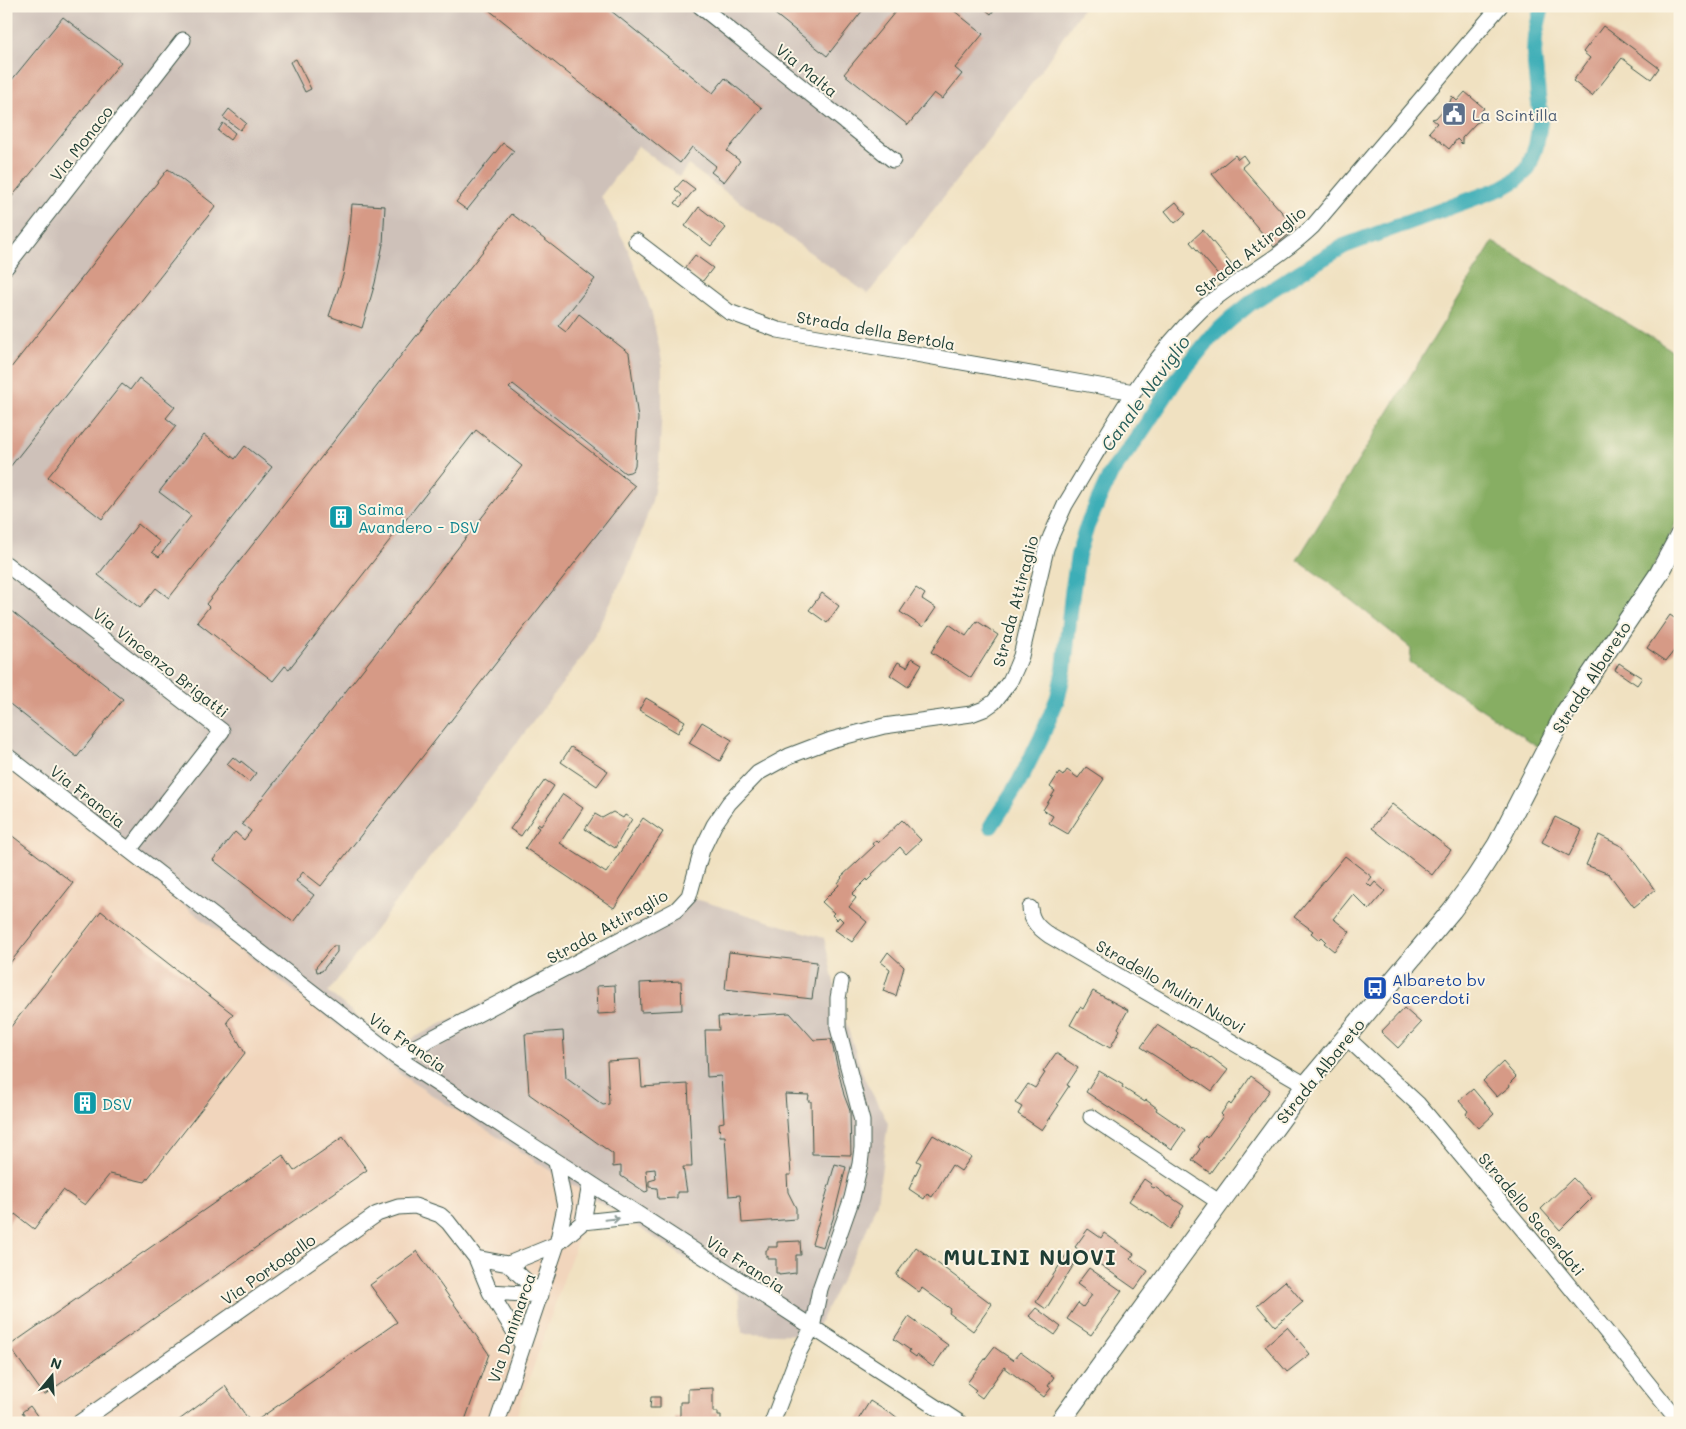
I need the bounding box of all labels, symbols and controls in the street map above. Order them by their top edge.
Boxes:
street label: Via Malta [772,39,842,101]
street label: Via Monaco [45,101,117,185]
public building icon: La Scintilla [1441,101,1467,127]
place label: La Scintilla [1472,104,1558,125]
street label: Strada Attiraglio [1190,201,1310,301]
street label: Strada della Bertola [795,306,957,354]
water label: Canale Naviglio [1095,330,1195,456]
place label: Saima Avandero - DSV [358,498,480,537]
building icon: Saima Avandero - DSV [328,504,354,530]
street label: Strada Attiraglio [987,533,1043,669]
street label: Via Vincenzo Brigatti [89,602,233,722]
street label: Strada Albareto [1547,617,1635,737]
street label: Via Francia [46,760,130,832]
street label: Strada Attiraglio [543,884,671,968]
street label: Stradello Mulini Nuovi [1092,935,1250,1037]
place label: Albareto bv Sacerdoti [1392,969,1486,1008]
bus stop icon: Albareto bv Sacerdoti [1362,975,1388,1001]
street label: Via Francia [365,1007,451,1077]
street label: Strada Albareto [1271,1014,1369,1128]
building icon: DSV [72,1090,98,1116]
place label: DSV [102,1093,132,1114]
street label: Stradello Sacerdoti [1474,1148,1590,1280]
one-way arrow [603,1214,619,1224]
street label: Via Portogallo [217,1229,319,1309]
street label: Via Francia [702,1231,790,1297]
district label: MULINI NUOVI [943,1243,1117,1270]
street label: Via Danimarca [482,1270,540,1386]
north arrow [28,1352,78,1402]
text: N [48,1352,64,1374]

